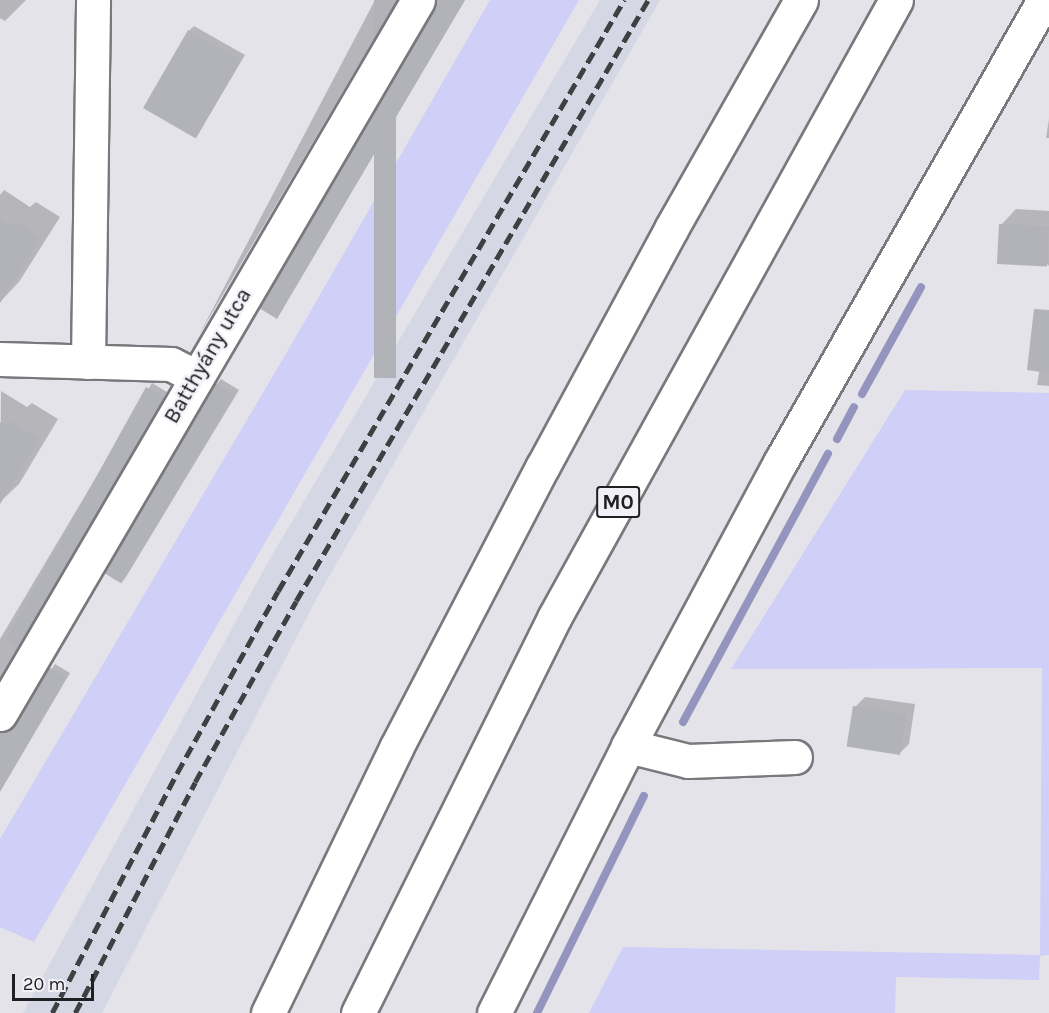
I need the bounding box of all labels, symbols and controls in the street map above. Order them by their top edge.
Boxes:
street label: Batthyány utca [159,284,257,428]
road number: M0 [596,484,640,520]
scale bar [15,962,98,1000]
text: 20 m [23,973,65,995]

